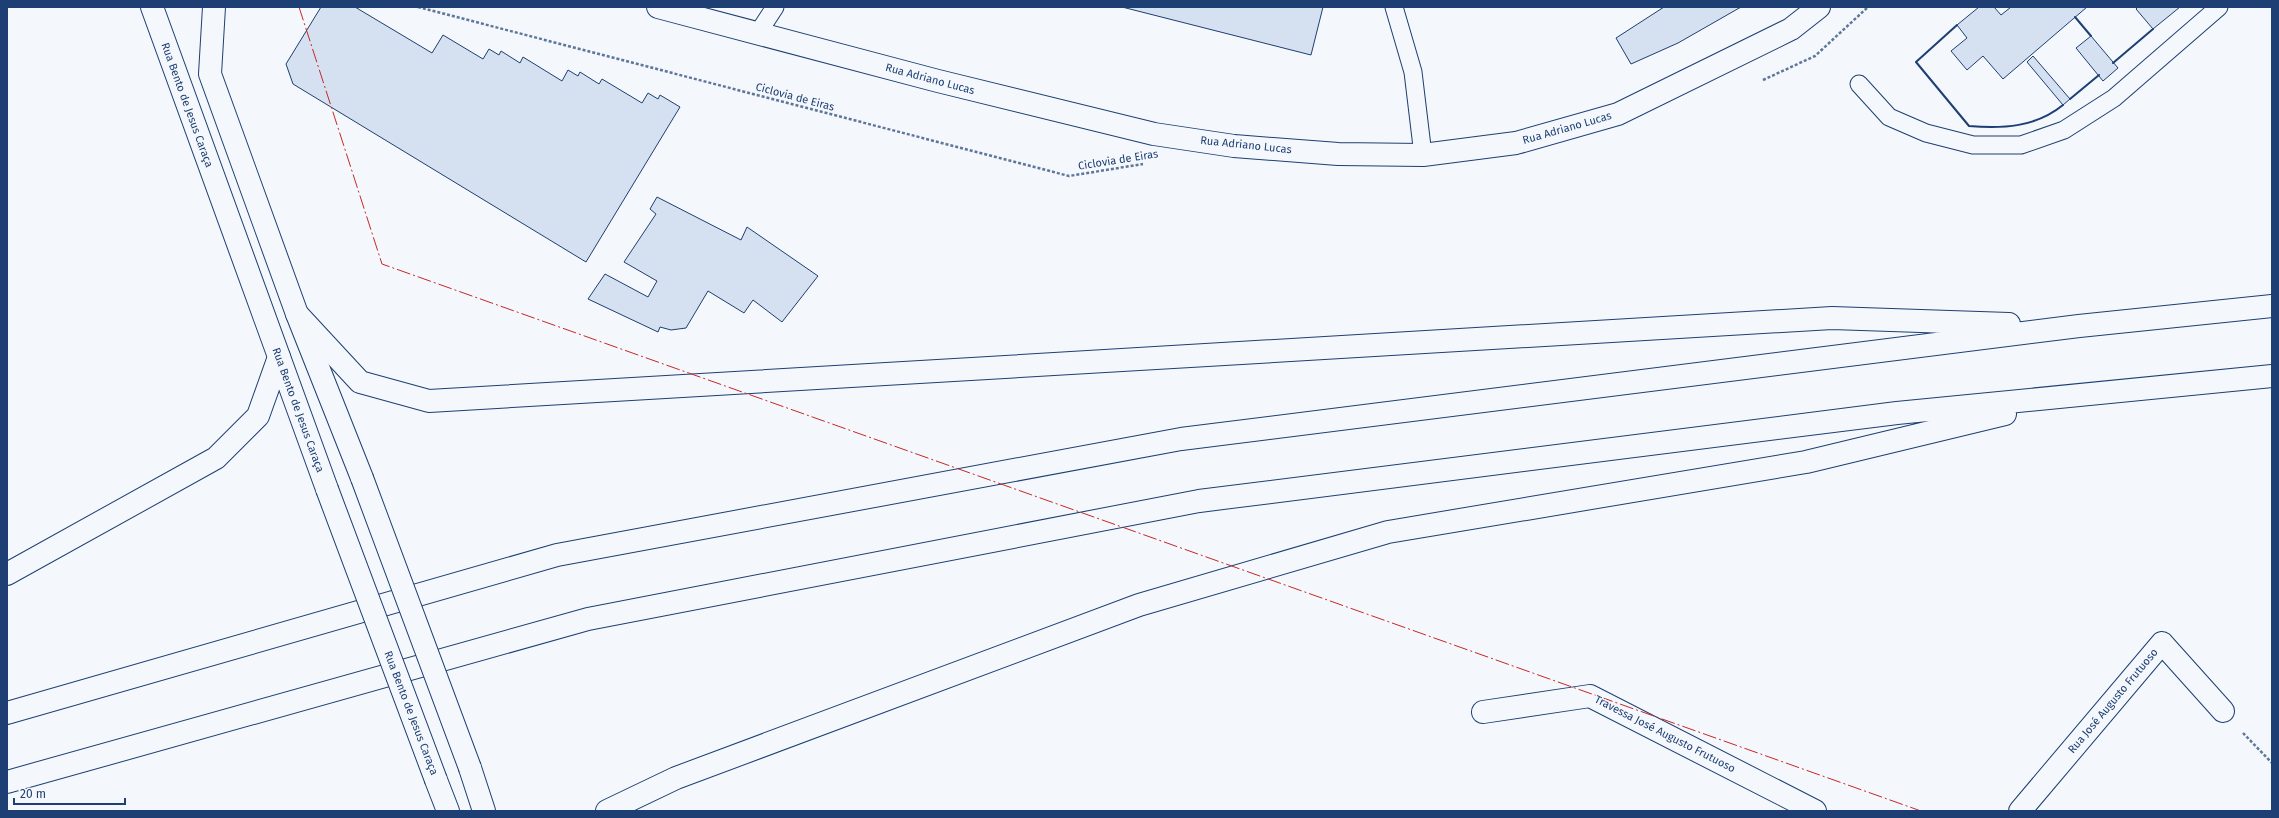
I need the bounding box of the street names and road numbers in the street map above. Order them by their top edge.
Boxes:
street label: Rua Bento de Jesus Caraça [158,41,216,169]
street label: Rua Adriano Lucas [884,61,976,97]
street label: Ciclovia de Eiras [754,80,836,114]
street label: Rua Adriano Lucas [1521,109,1613,147]
street label: Rua Adriano Lucas [1200,134,1292,156]
street label: Ciclovia de Eiras [1077,147,1159,173]
street label: Rua Bento de Jesus Caraça [269,346,327,474]
street label: Rua José Augusto Frutuoso [2065,646,2161,756]
street label: Rua Bento de Jesus Caraça [381,649,441,777]
street label: Travessa José Augusto Frutuoso [1592,693,1738,775]

